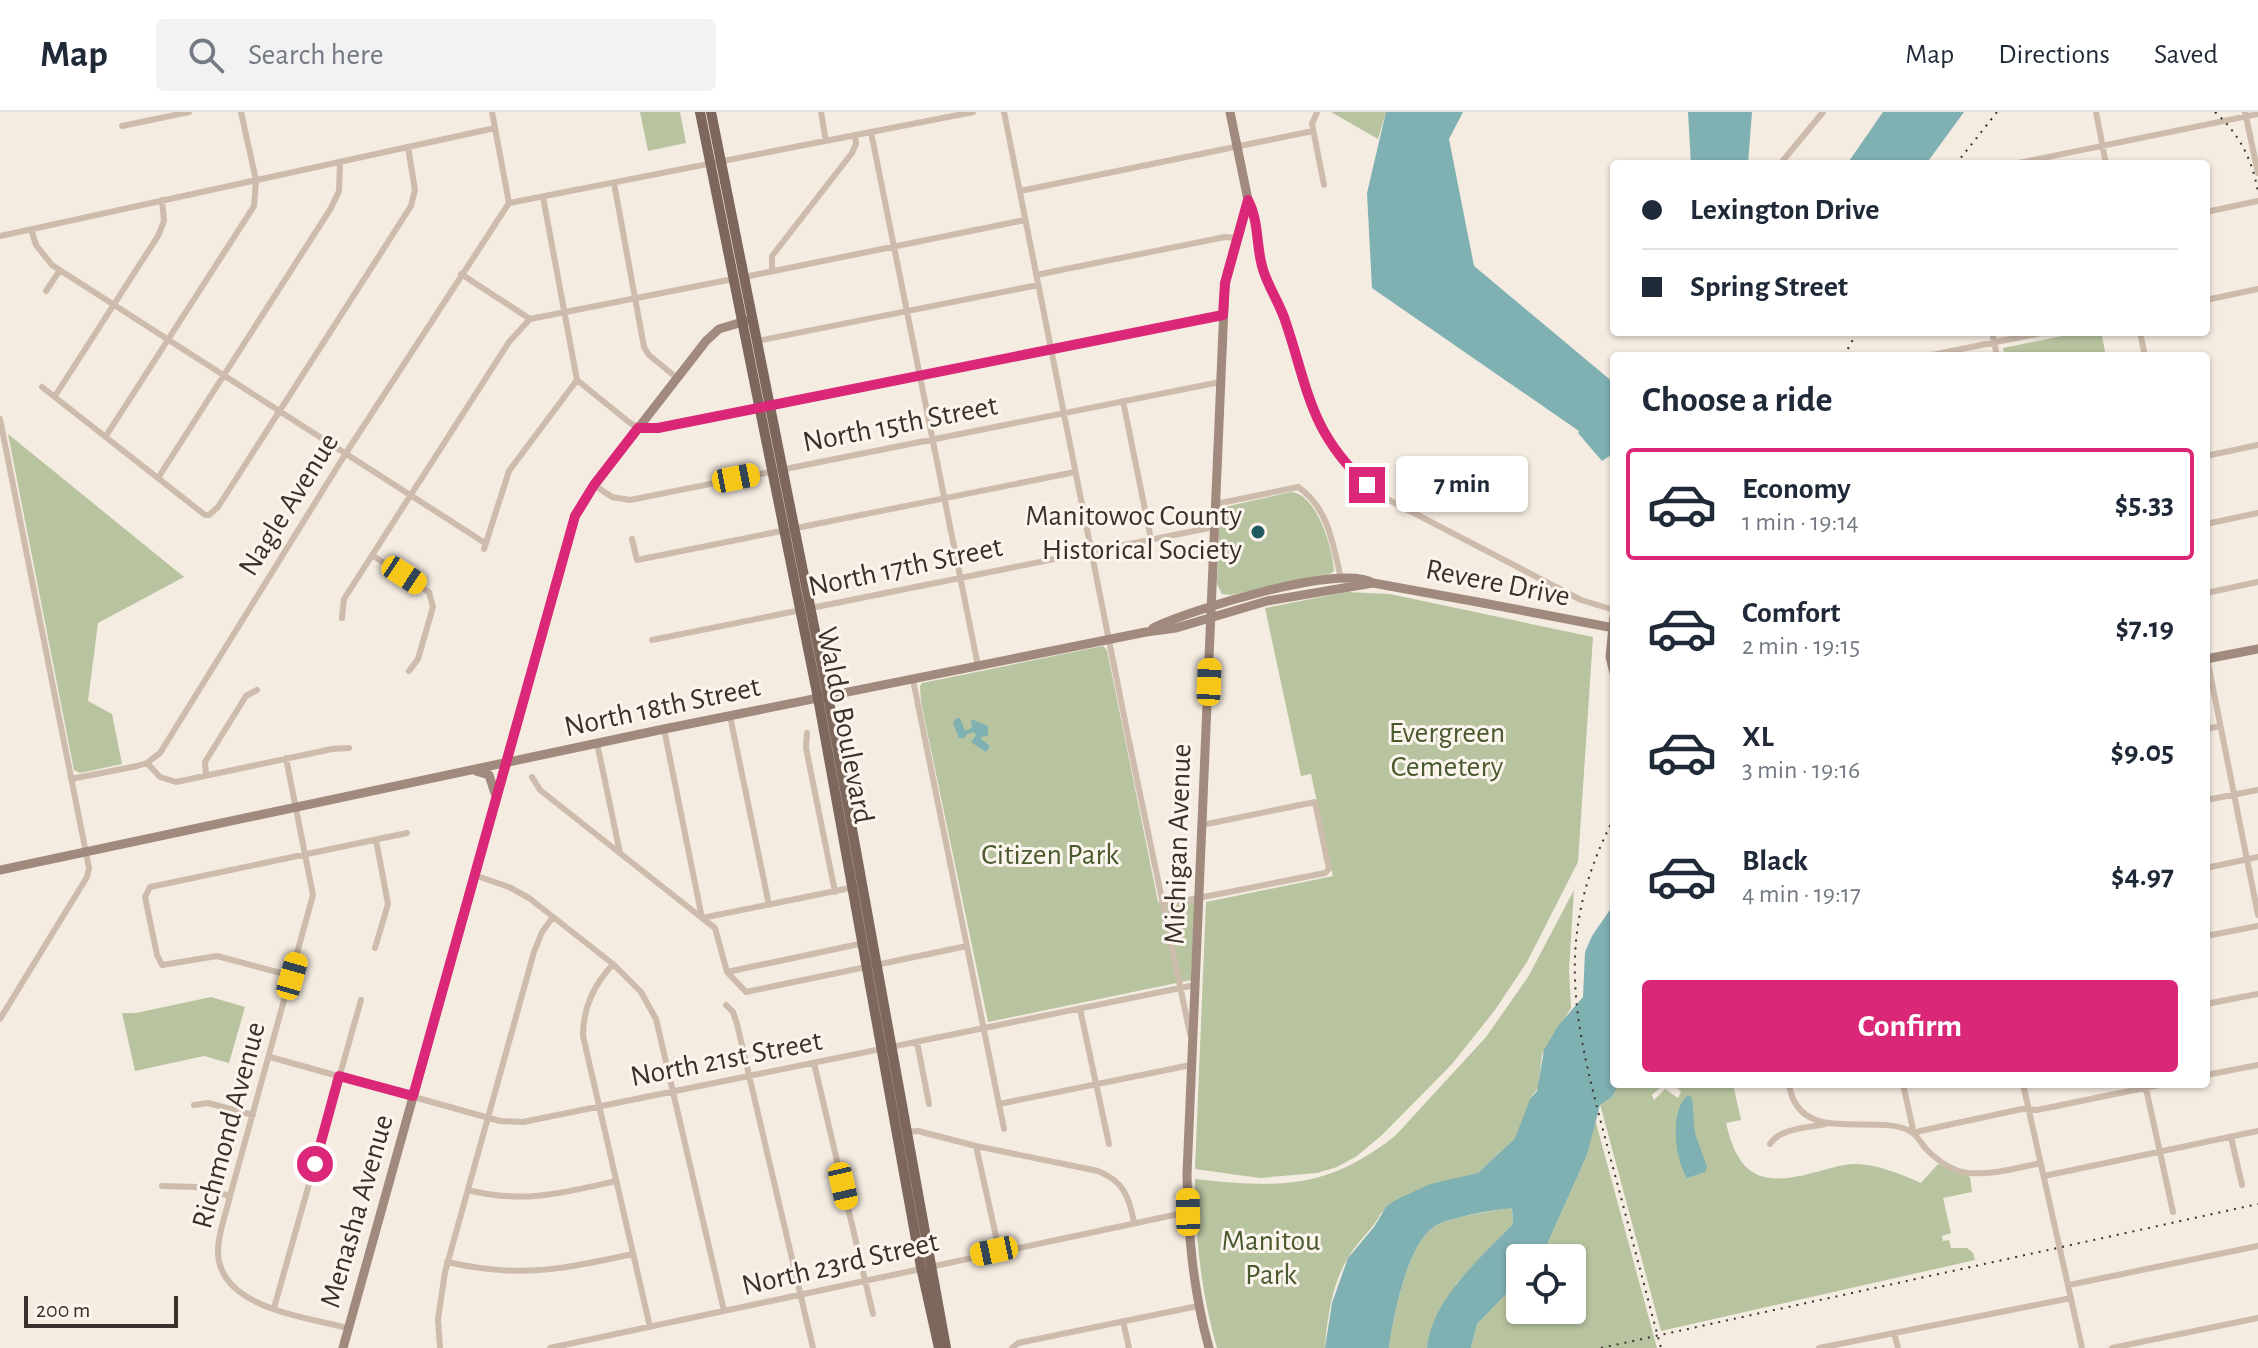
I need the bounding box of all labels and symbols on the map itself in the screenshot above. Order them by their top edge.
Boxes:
street label: North 15th Street [800,390,1001,458]
street label: Nagle Avenue [233,428,344,581]
callout: 7 min [1395,457,1527,513]
car [710,462,762,494]
route end [1349,467,1385,503]
place label: Manitowoc County Historical Society [1025,501,1242,565]
marker: Manitowoc County Historical Society [1249,523,1267,541]
street label: North 17th Street [805,532,1005,602]
car [377,552,431,598]
street label: Revere Drive [1423,554,1572,612]
street label: Waldo Boulevard [811,624,879,826]
car [1196,658,1222,706]
street label: North 18th Street [562,671,763,742]
park label: Evergreen Cemetery [1389,718,1505,782]
street label: Michigan Avenue [1160,743,1196,945]
park label: Citizen Park [981,840,1119,870]
car [274,950,310,1002]
street label: Richmond Avenue [187,1019,271,1232]
street label: North 21st Street [628,1026,825,1092]
street label: Menasha Avenue [315,1111,399,1311]
route start [297,1146,333,1182]
car [826,1160,860,1212]
car [1176,1188,1200,1236]
park label: Manitou Park [1222,1226,1320,1290]
street label: North 23rd Street [739,1227,942,1301]
car [968,1234,1020,1268]
scale bar [24,1292,178,1328]

